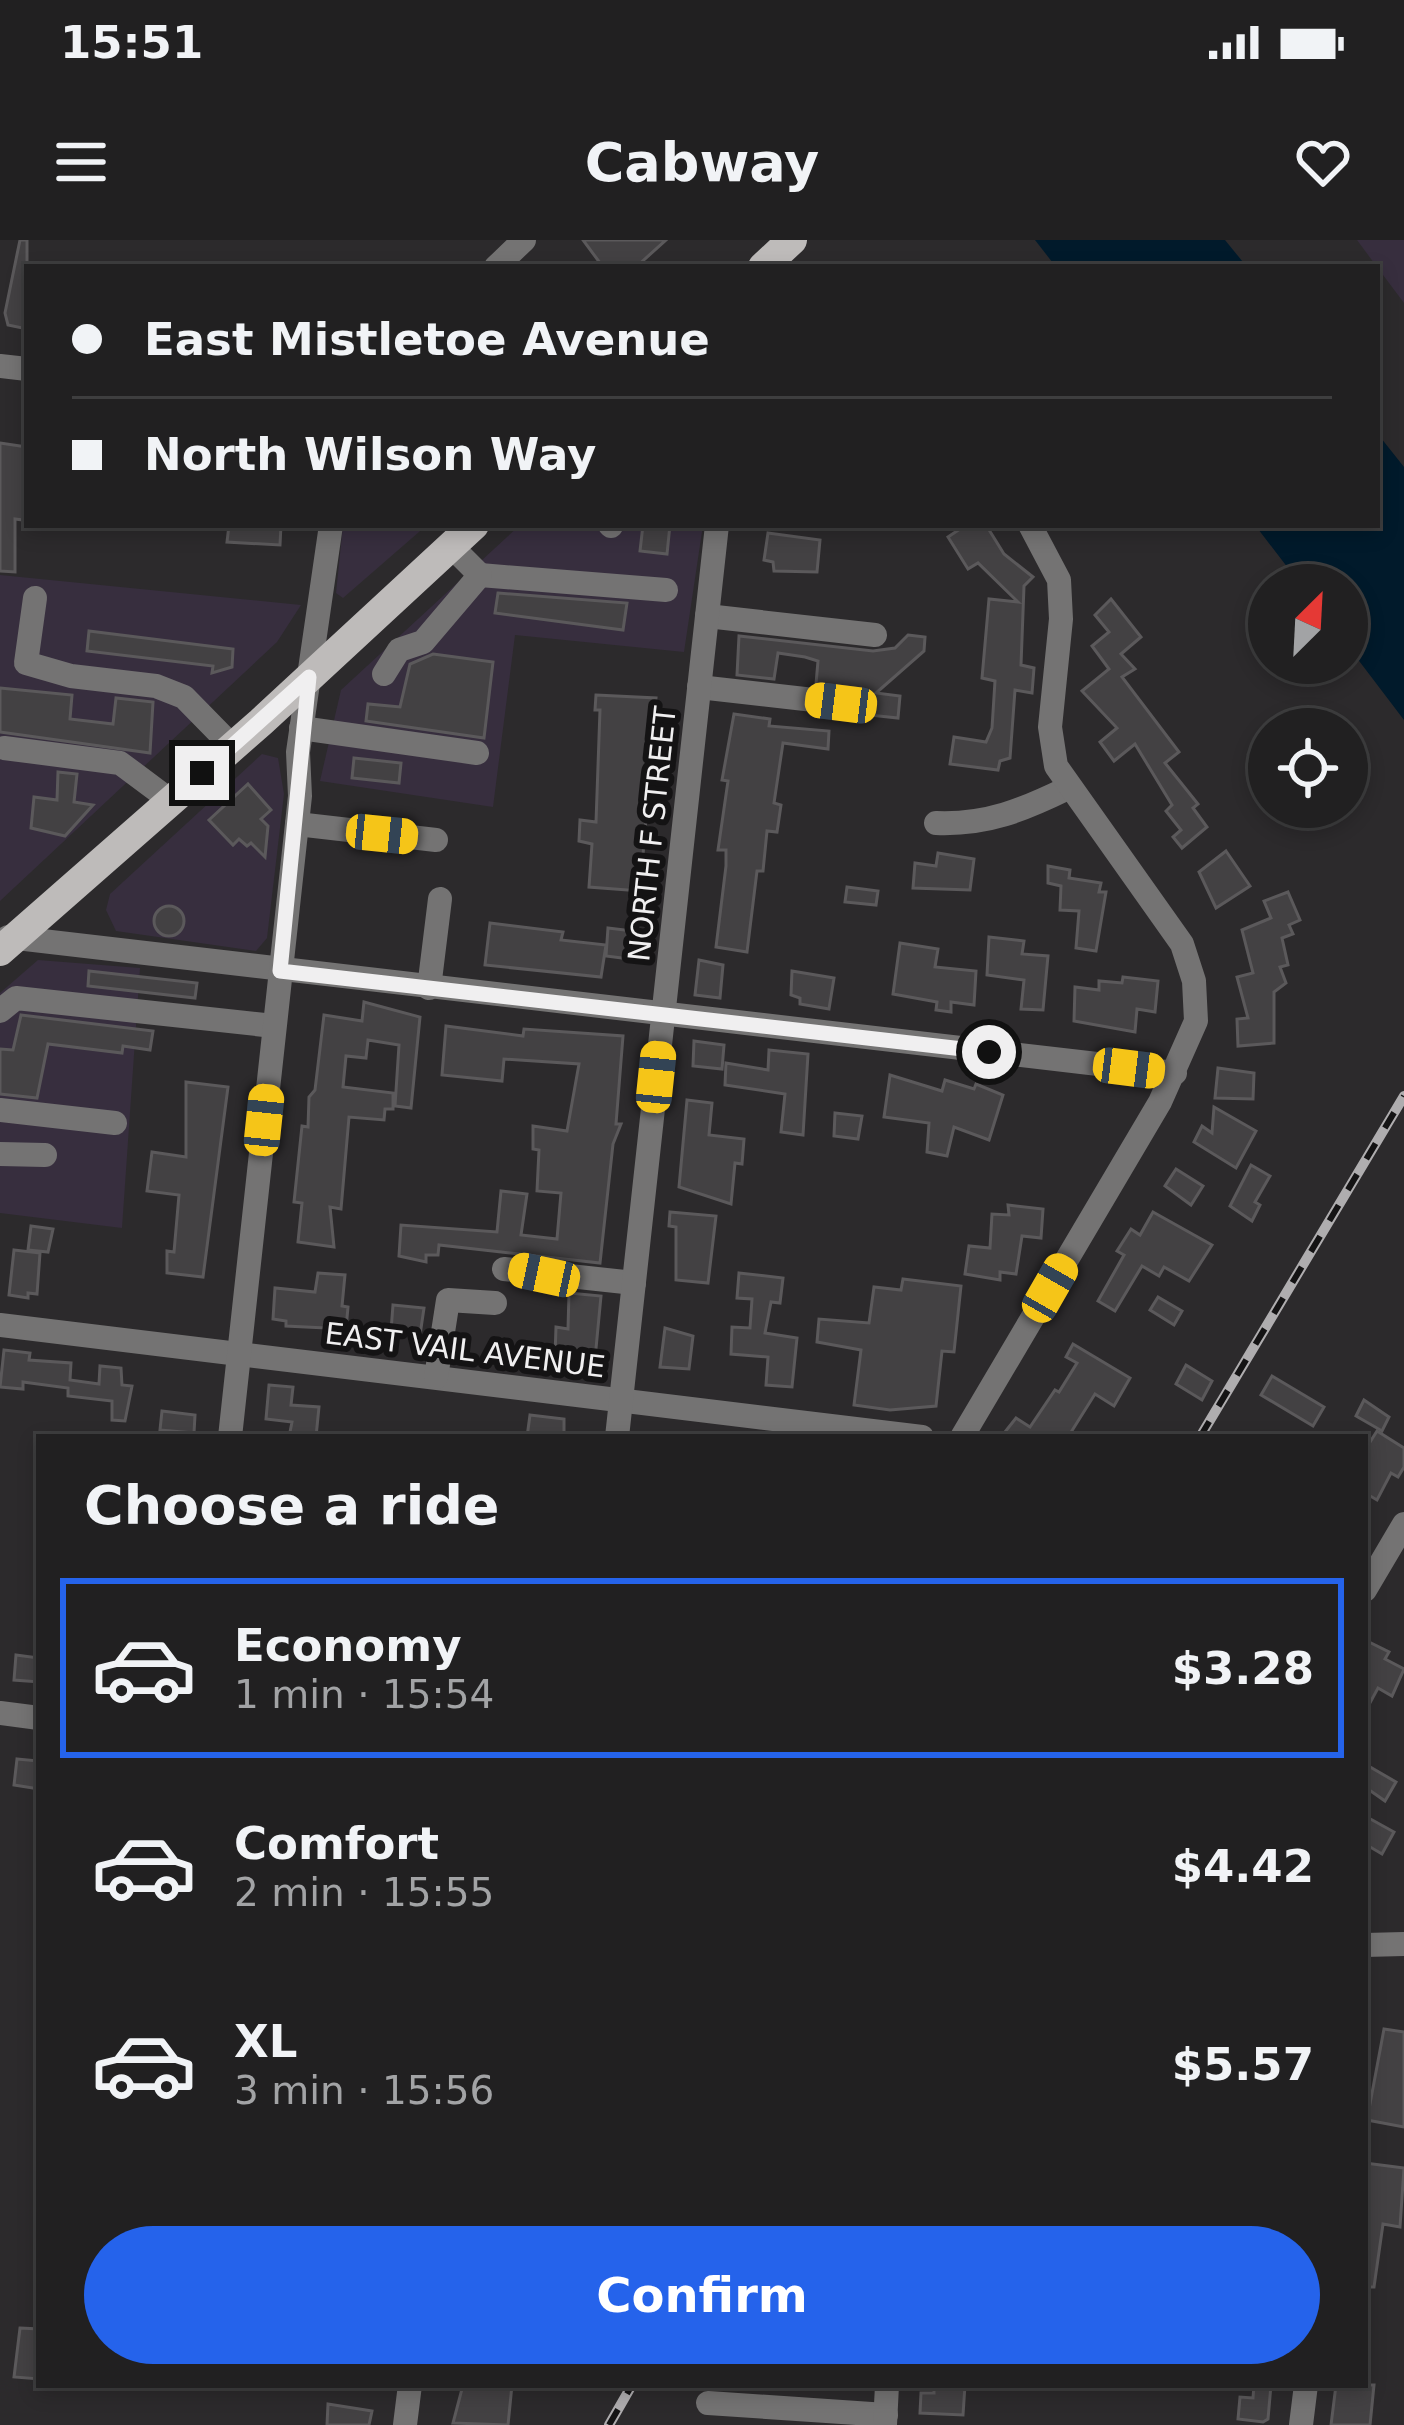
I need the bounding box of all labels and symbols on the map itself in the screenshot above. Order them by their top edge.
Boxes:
north arrow [1248,564,1368,684]
car [803,681,879,725]
street label: NORTH F STREET [621,704,683,963]
route end [175,746,229,800]
car [344,812,420,856]
route start [962,1025,1016,1079]
car [634,1039,678,1115]
car [1091,1046,1167,1090]
car [242,1082,286,1158]
car [1016,1248,1084,1328]
car [505,1250,583,1300]
street label: EAST VAIL AVENUE [323,1315,607,1385]

